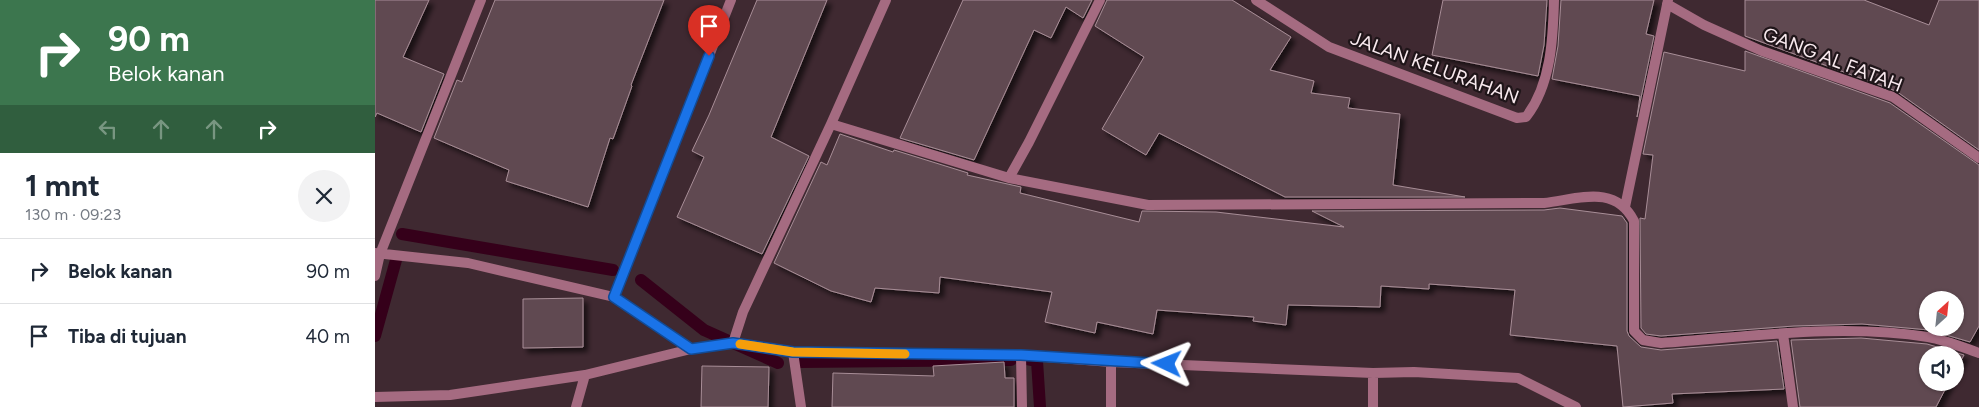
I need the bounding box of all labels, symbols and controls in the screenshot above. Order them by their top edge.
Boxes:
pin [688,5,730,56]
icon: arrive [695,12,723,40]
text: 90 m [108,18,190,60]
icon: right [25,20,90,85]
street label: GANG AL FATAH [1760,22,1906,97]
street label: JALAN KELURAHAN [1347,26,1522,109]
text: Belok kanan [108,60,225,87]
icon: left [94,115,122,143]
icon: ahead [147,115,175,143]
icon: ahead [200,115,228,143]
icon: right [253,115,281,143]
text: 1 mnt [25,167,100,204]
button: close [298,170,350,222]
text: 130 m · 09:23 [25,205,121,224]
icon: right [25,257,53,285]
text: Belok kanan [68,260,172,283]
text: 90 m [306,260,350,283]
north arrow [1919,291,1964,336]
map controls [1919,291,1964,391]
icon: arrive [25,322,53,350]
text: Tiba di tujuan [68,325,187,348]
text: 40 m [305,325,350,348]
position arrow [1140,337,1192,389]
button: sound [1919,346,1964,391]

